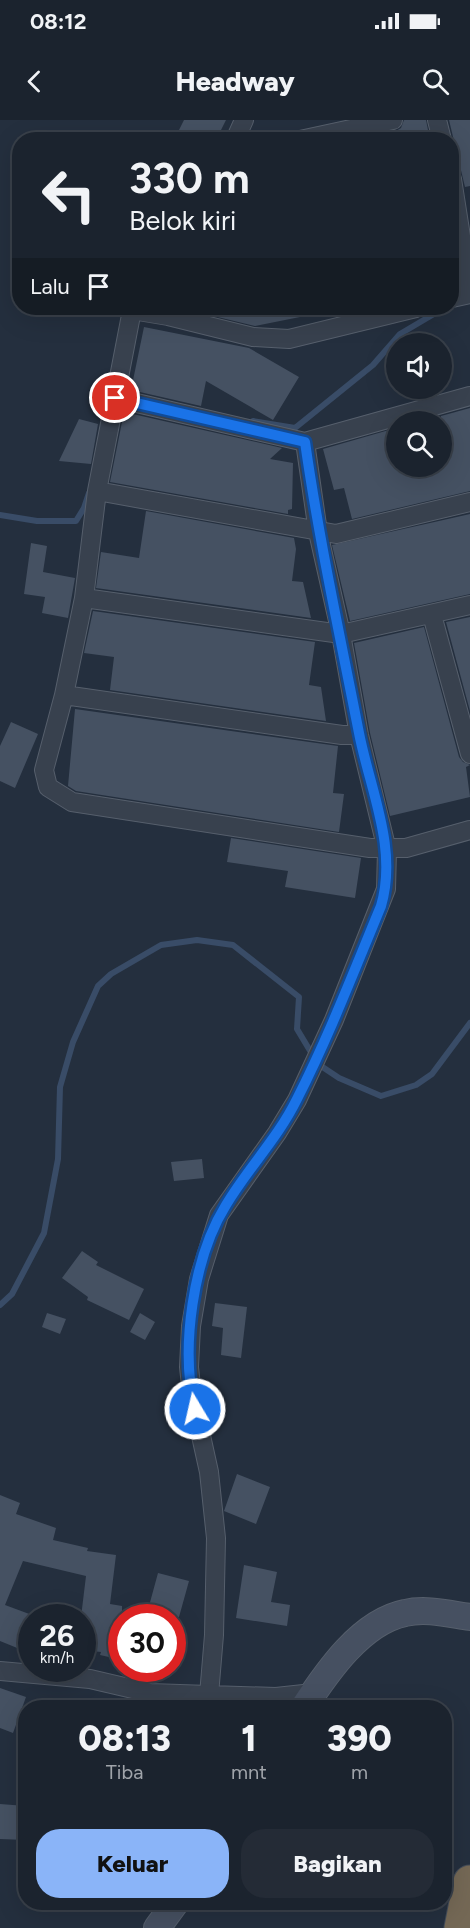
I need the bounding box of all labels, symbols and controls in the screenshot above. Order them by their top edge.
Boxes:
text: 08:12 [30,8,86,35]
icon: back [18,65,51,98]
text: Headway [175,65,295,98]
icon: search [419,65,452,98]
text: 330 m [129,153,250,204]
icon: left [30,156,108,234]
text: Belok kiri [129,204,236,237]
icon: arrive [82,270,115,303]
text: Lalu [30,273,70,300]
map controls [386,333,452,477]
button: sound [386,333,452,399]
pin [89,372,140,423]
icon: arrive [98,381,131,414]
button: search [386,411,452,477]
position arrow [163,1377,227,1441]
speed limit sign: 30 [108,1604,186,1682]
text: 26 [40,1617,74,1654]
text: km/h [40,1649,74,1667]
text: 08:13 [78,1717,171,1760]
text: 1 [241,1717,257,1760]
text: 390 [327,1717,392,1760]
text: Tiba [106,1760,143,1784]
text: mnt [231,1760,267,1784]
text: m [351,1760,368,1784]
button: Keluar [36,1829,229,1898]
button: Bagikan [241,1829,434,1898]

